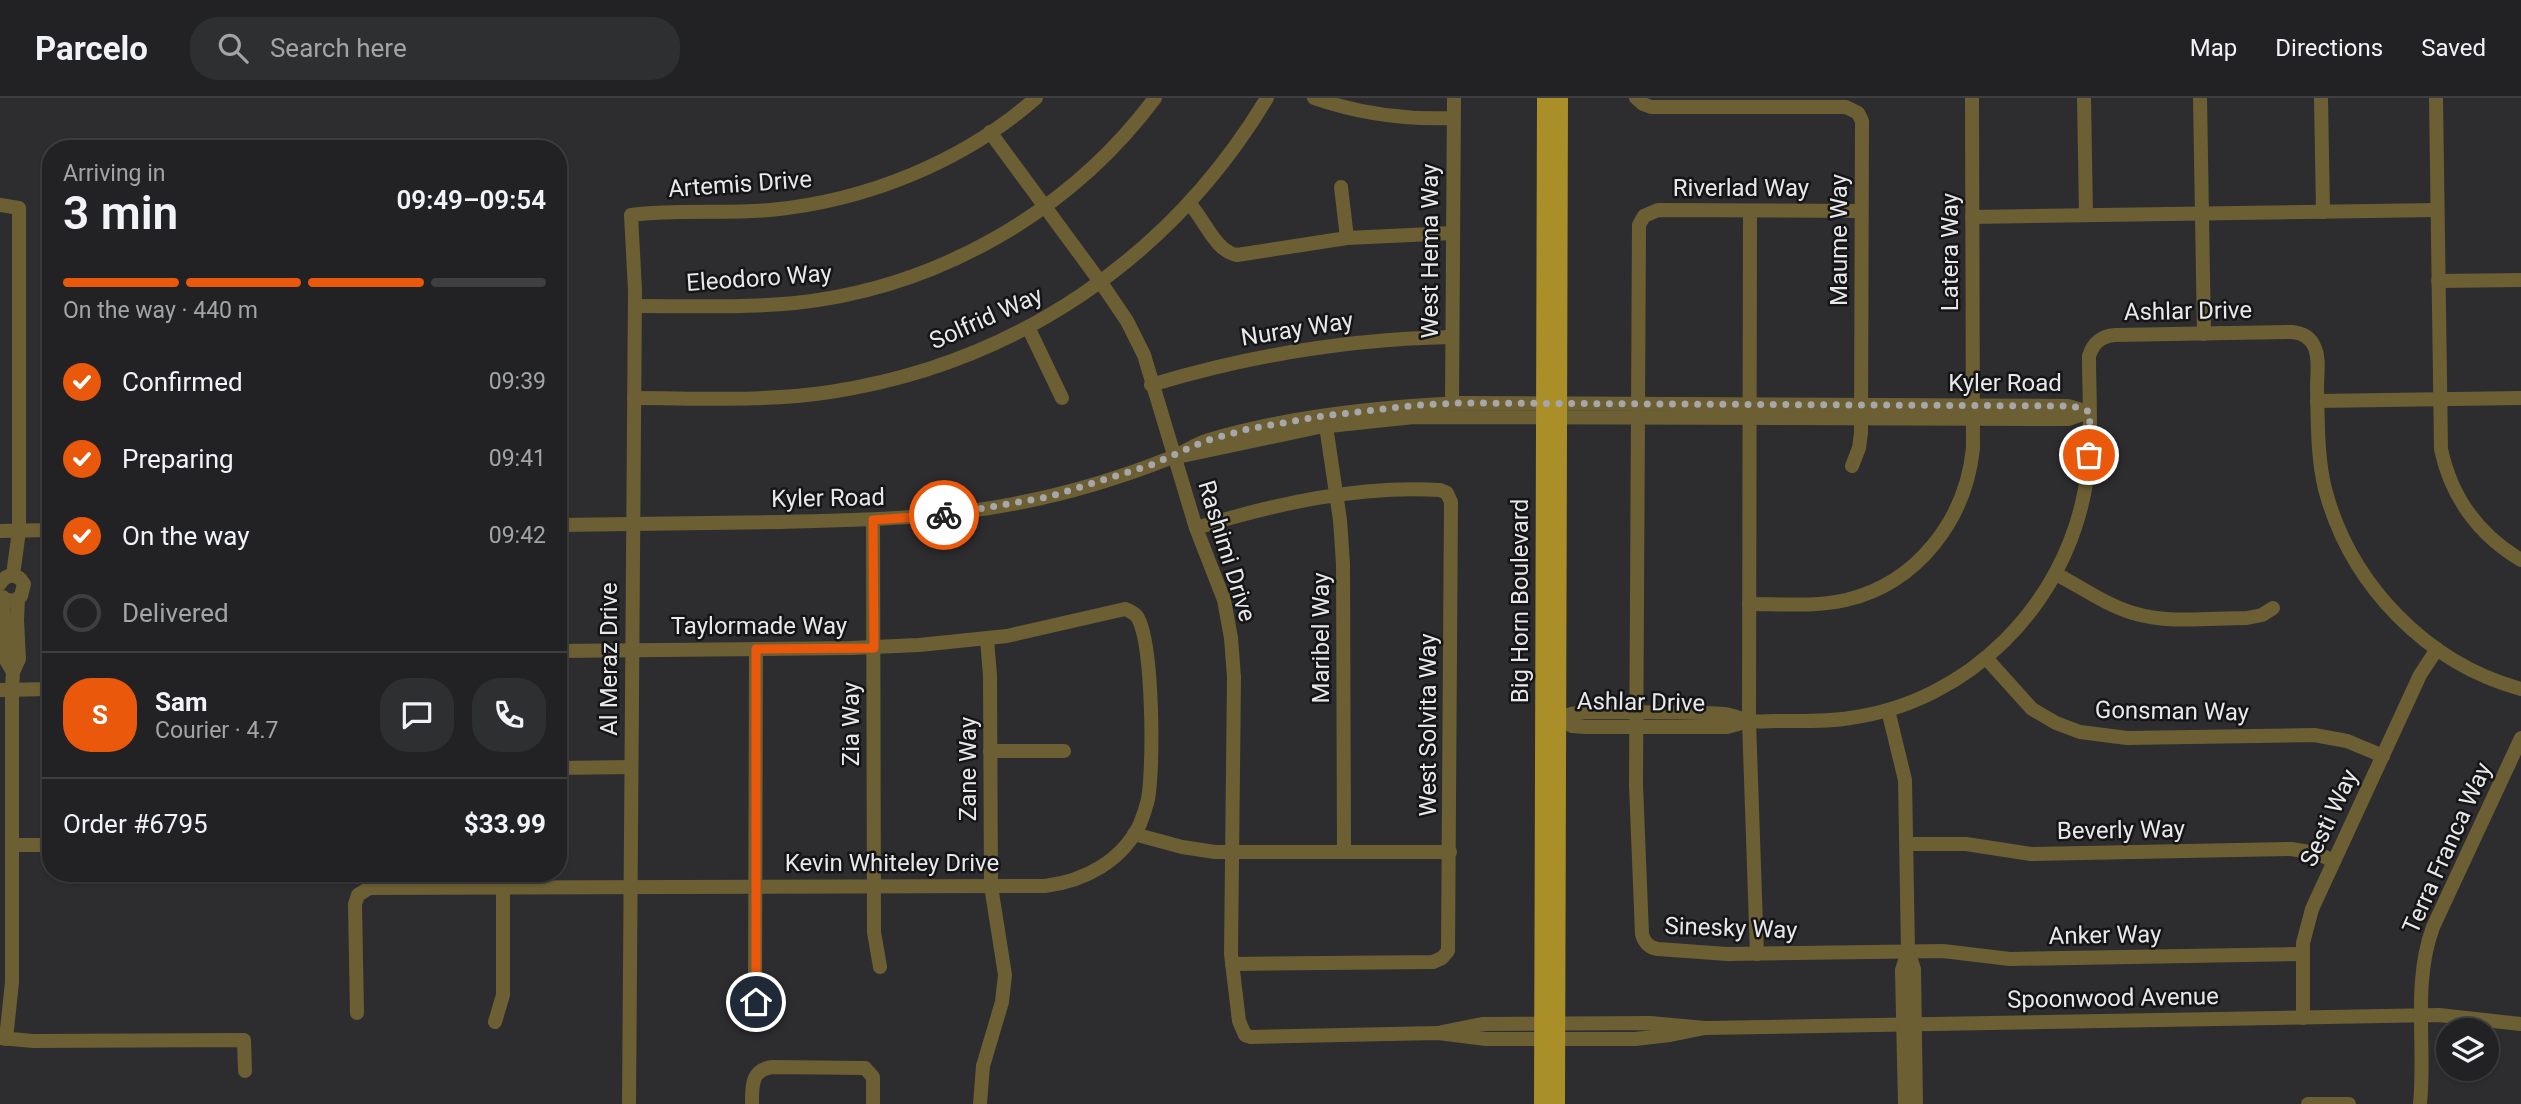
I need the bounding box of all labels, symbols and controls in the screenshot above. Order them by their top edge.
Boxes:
search box [190,17,680,80]
text: Parcelo [35,29,148,68]
icon: search [214,29,252,67]
text: Search here [270,33,407,63]
text: Map [2190,34,2237,62]
text: Directions [2275,34,2383,62]
text: Saved [2421,34,2486,62]
text: Arriving in [63,160,166,187]
street label: West Hema Way [1416,163,1444,338]
street label: Artemis Drive [667,165,813,203]
street label: Maume Way [1825,173,1853,306]
street label: Riverlad Way [1673,174,1810,202]
text: 09:49–09:54 [396,185,546,215]
text: 3 min [63,186,178,240]
street label: Latera Way [1936,192,1964,311]
street label: Eleodoro Way [685,259,833,297]
street label: Solfrid Way [925,280,1047,355]
street label: Ashlar Drive [2124,296,2252,326]
text: On the way · 440 m [63,297,258,324]
street label: Nuray Way [1239,306,1356,352]
icon: check [63,363,101,401]
text: Confirmed [122,367,243,397]
text: 09:39 [489,368,546,395]
street label: Kyler Road [1948,369,2062,397]
pin [2059,425,2119,485]
icon: bag [2070,436,2108,474]
icon: check [63,440,101,478]
text: Preparing [122,444,234,474]
text: 09:41 [489,445,546,472]
street label: Rashimi Drive [1192,477,1262,625]
courier [909,480,979,550]
street label: Kyler Road [771,483,885,513]
icon: bike [925,496,963,534]
street label: Big Horn Boulevard [1506,499,1534,703]
icon: check [63,517,101,555]
text: On the way [122,521,250,551]
text: 09:42 [489,522,546,549]
street label: Maribel Way [1307,572,1335,704]
street label: Al Meraz Drive [595,582,623,736]
text: Delivered [122,598,229,628]
street label: Taylormade Way [671,612,848,640]
street label: West Solvita Way [1414,633,1442,817]
button: chat [380,678,454,752]
button: phone [472,678,546,752]
street label: Zia Way [837,681,865,766]
text: Sam [155,687,207,717]
street label: Ashlar Drive [1577,687,1705,717]
street label: Gonsman Way [2095,696,2250,726]
text: S [92,700,108,730]
street label: Zane Way [954,716,982,821]
text: Courier · 4.7 [155,717,278,744]
street label: Terra Franca Way [2397,758,2498,938]
street label: Sesti Way [2294,764,2364,871]
text: Order #6795 [63,809,208,839]
text: $33.99 [464,809,546,839]
street label: Beverly Way [2057,815,2186,845]
street label: Kevin Whiteley Drive [785,849,999,877]
street label: Sinesky Way [1664,912,1799,944]
street label: Anker Way [2048,920,2162,950]
pin [726,972,786,1032]
street label: Spoonwood Avenue [2007,982,2219,1014]
icon: home [737,983,775,1021]
map controls [2436,1018,2499,1081]
button: layers [2436,1018,2499,1081]

